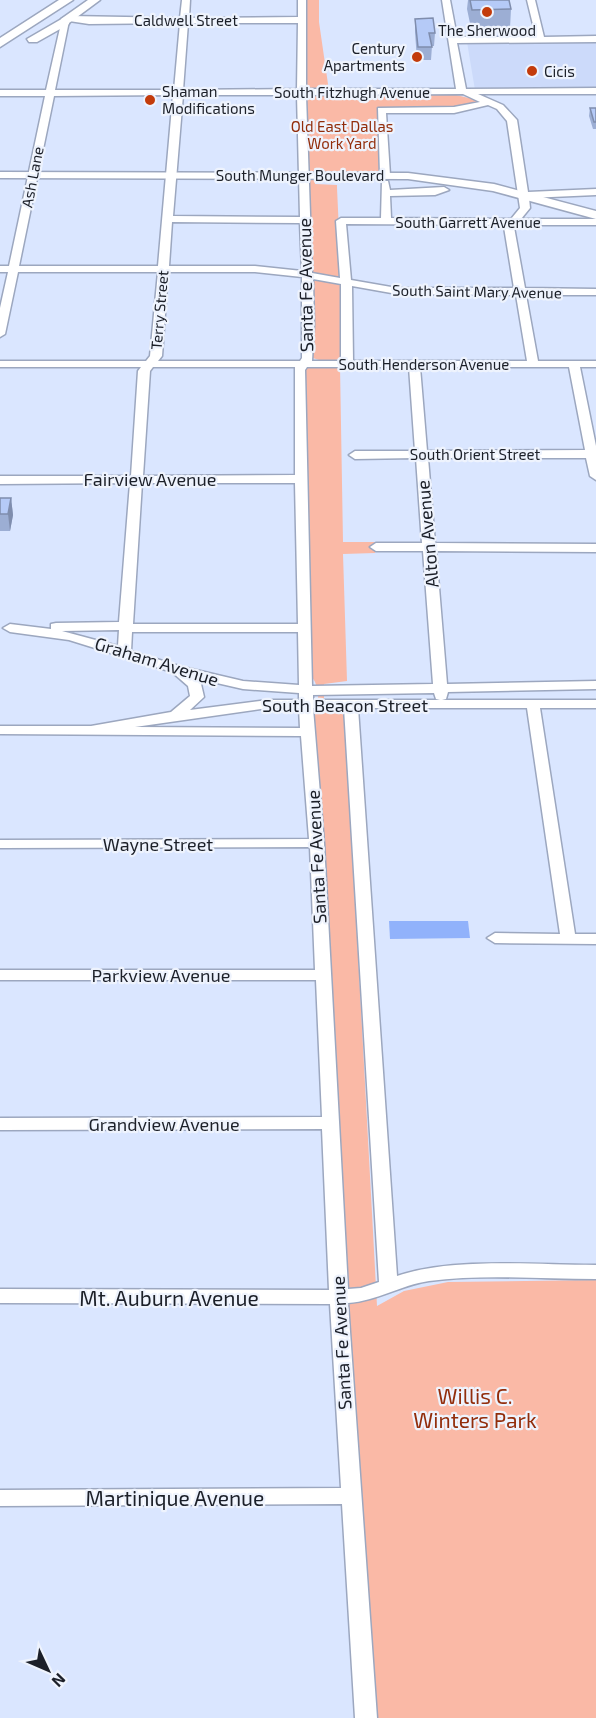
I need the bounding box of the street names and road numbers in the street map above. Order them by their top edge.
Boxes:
street label: Caldwell Street [134,11,238,29]
street label: South Fitzhugh Avenue [274,83,430,101]
street label: Ash Lane [17,145,47,209]
street label: South Munger Boulevard [216,166,384,184]
street label: South Garrett Avenue [395,213,541,231]
street label: Santa Fe Avenue [293,218,317,352]
street label: Terry Street [147,269,171,351]
street label: South Saint Mary Avenue [392,281,562,301]
street label: South Henderson Avenue [339,355,509,373]
street label: South Orient Street [410,445,541,463]
street label: Fairview Avenue [84,468,216,490]
street label: Alton Avenue [411,479,443,589]
street label: Graham Avenue [92,632,222,690]
street label: South Beacon Street [262,694,428,716]
street label: Santa Fe Avenue [302,789,330,925]
street label: Wayne Street [103,833,213,855]
street label: Parkview Avenue [92,964,230,986]
street label: Grandview Avenue [88,1113,240,1135]
street label: Santa Fe Avenue [327,1275,355,1411]
street label: Mt. Auburn Avenue [79,1285,259,1310]
street label: Martinique Avenue [86,1485,264,1510]

